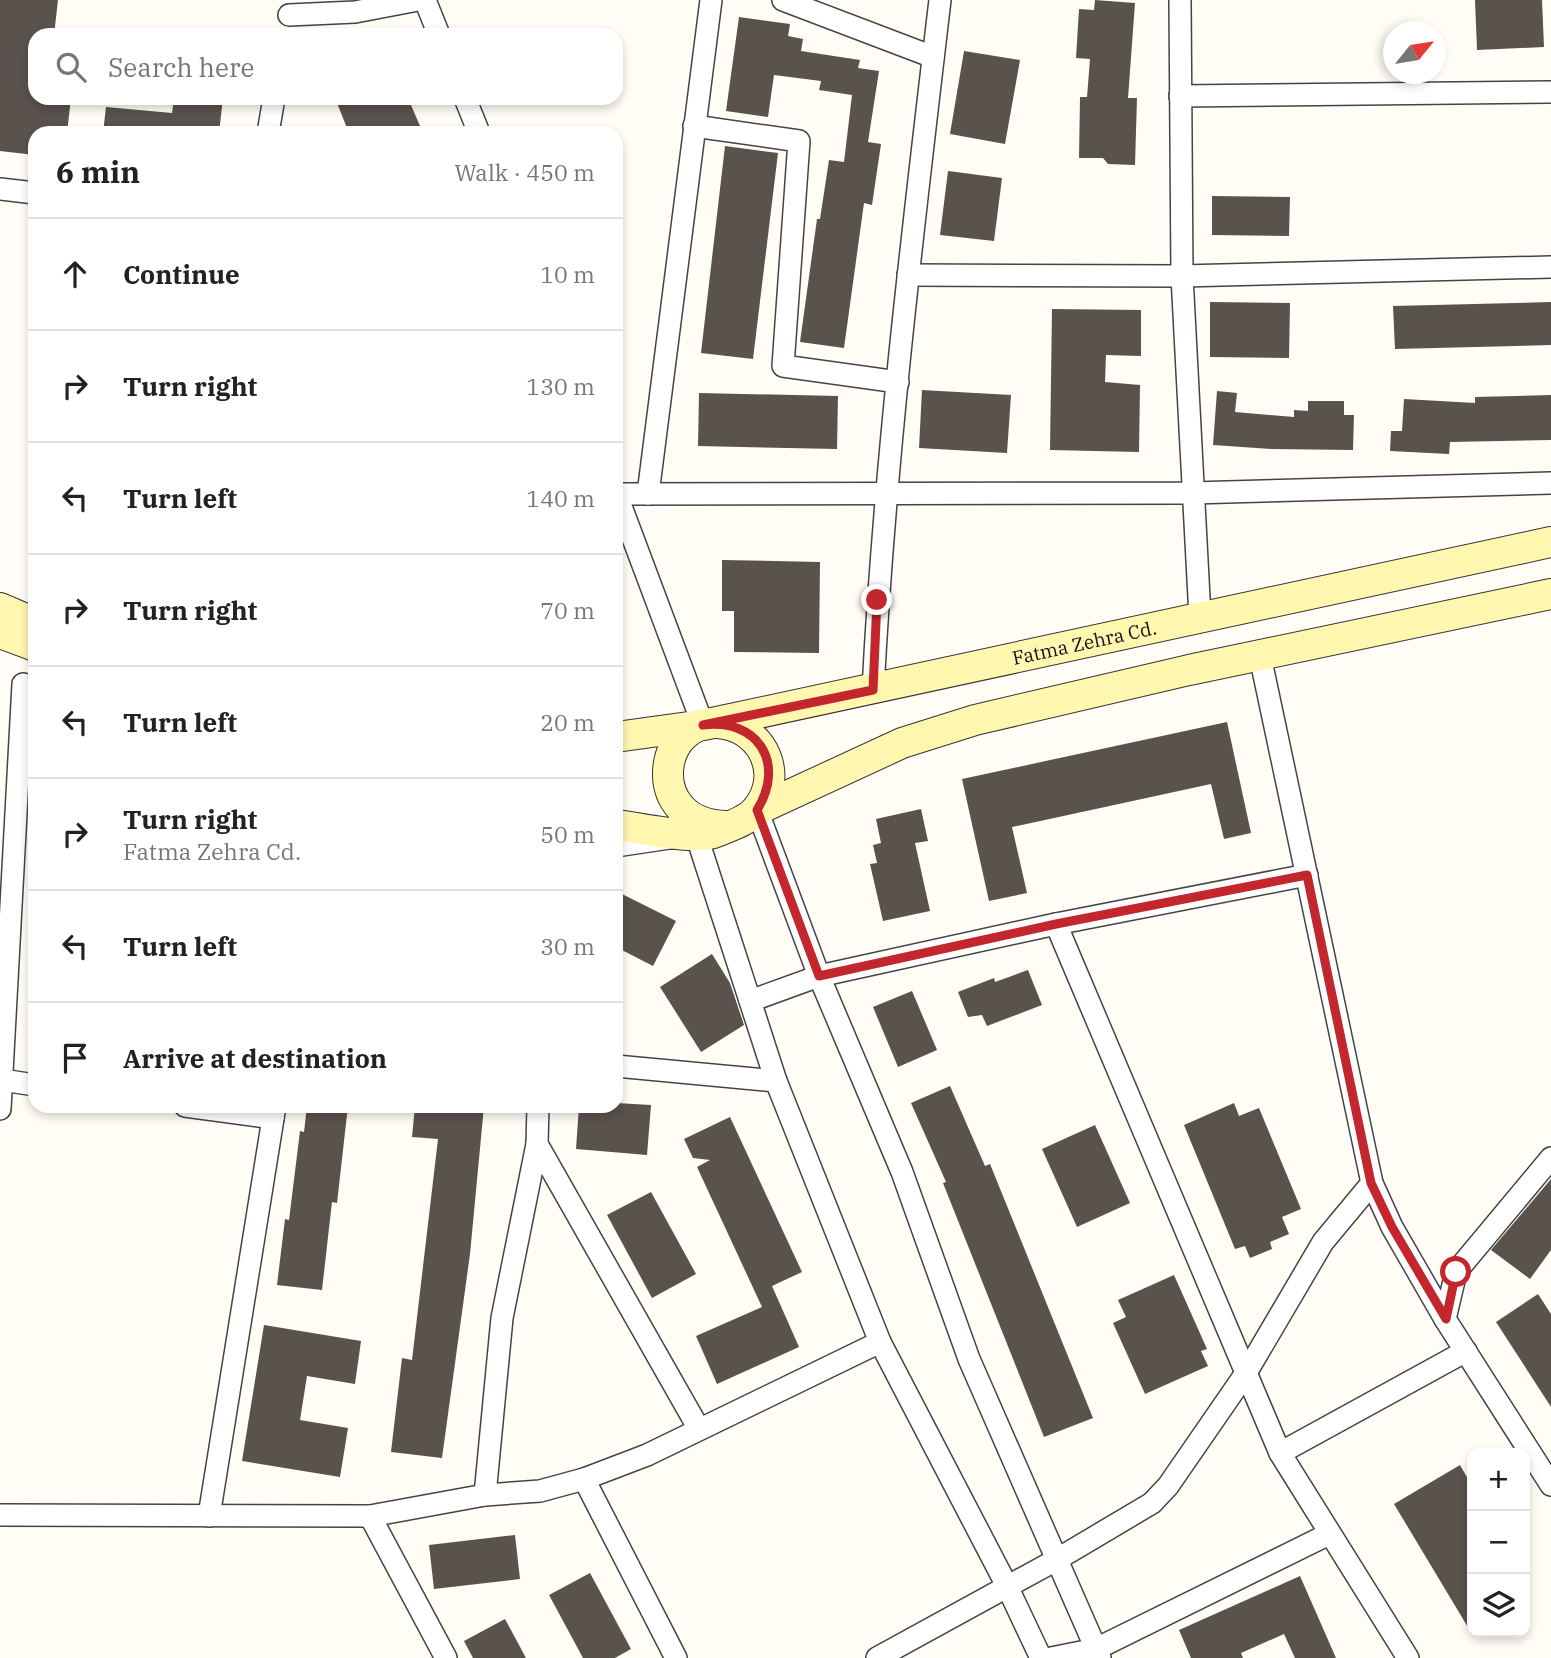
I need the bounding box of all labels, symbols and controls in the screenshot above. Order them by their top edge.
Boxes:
north arrow [1383,21,1446,84]
search box [28,28,623,105]
icon: search [52,48,90,86]
text: Search here [108,50,254,84]
text: 6 min [56,152,140,191]
text: Walk · 450 m [454,157,595,187]
icon: ahead [56,255,94,293]
text: Continue [123,257,240,291]
text: 10 m [540,259,595,289]
icon: right [56,367,94,405]
text: Turn right [123,369,257,403]
text: 130 m [526,371,595,401]
icon: left [56,479,94,517]
text: Turn left [123,481,237,515]
text: 140 m [526,483,595,513]
route end [861,584,892,615]
icon: right [56,591,94,629]
text: Turn right [123,593,257,627]
text: 70 m [540,595,595,625]
street label: Fatma Zehra Cd. [1010,615,1159,670]
icon: left [56,703,94,741]
text: Turn left [123,705,237,739]
text: 20 m [540,707,595,737]
text: Turn right [123,802,257,836]
icon: right [56,815,94,853]
text: 50 m [540,819,595,849]
text: Fatma Zehra Cd. [123,836,301,866]
icon: left [56,927,94,965]
text: Turn left [123,929,237,963]
text: 30 m [540,931,595,961]
icon: arrive [56,1039,94,1077]
text: Arrive at destination [123,1041,387,1075]
route start [1440,1256,1471,1287]
map controls [1467,1448,1530,1637]
button: + [1467,1448,1530,1511]
button: − [1467,1511,1530,1574]
button: layers [1467,1574,1530,1637]

